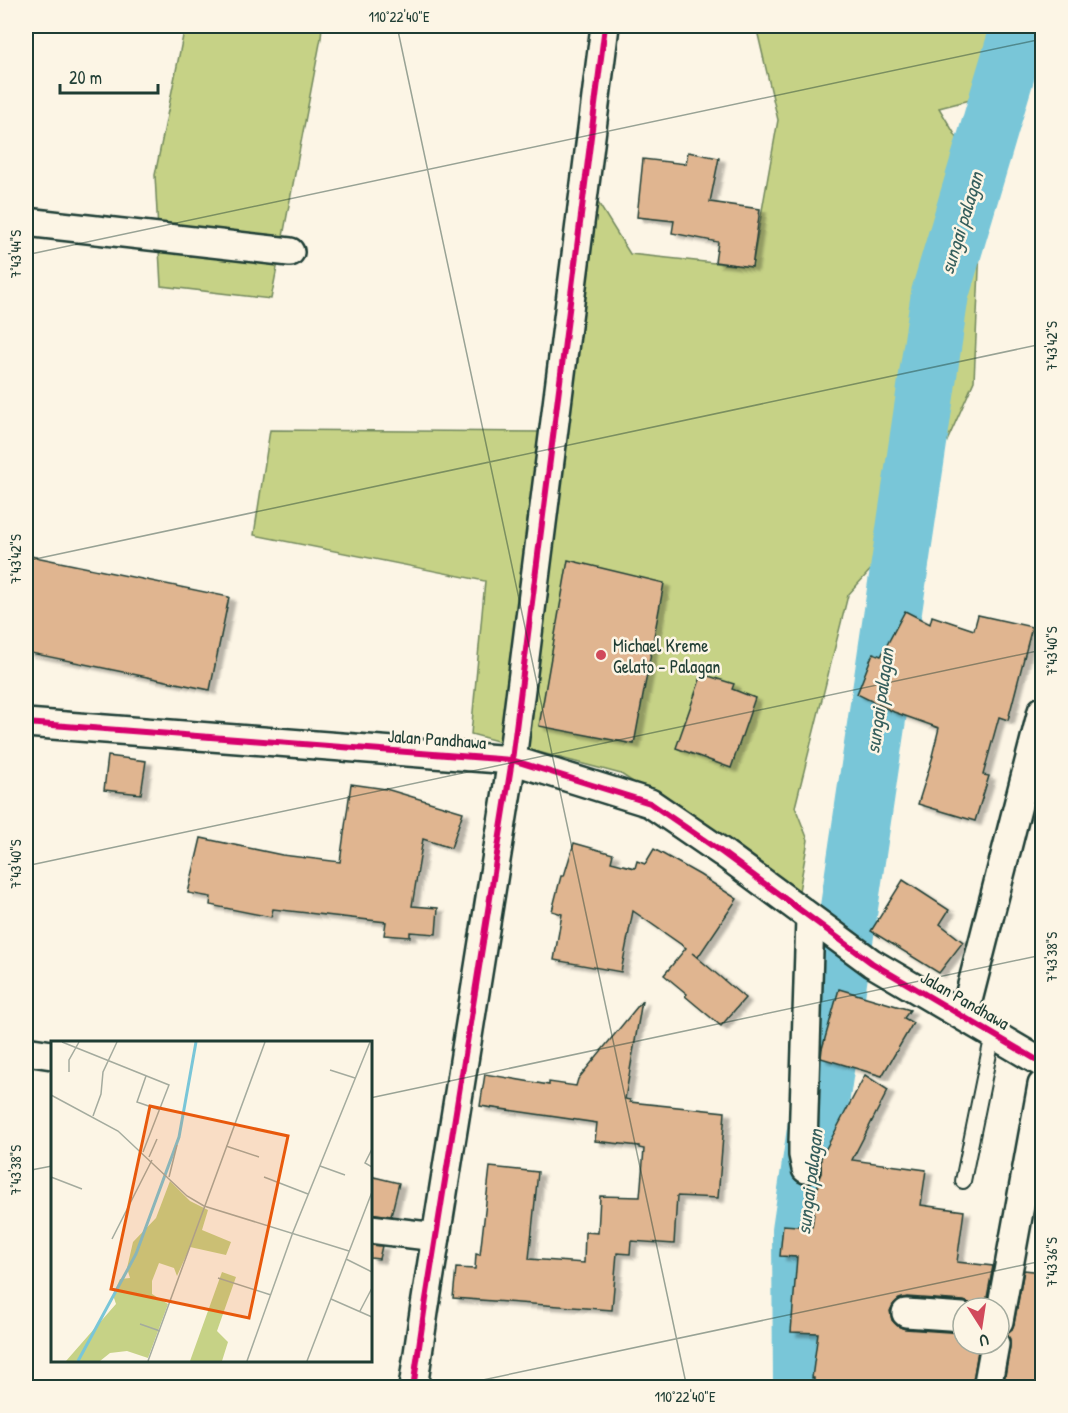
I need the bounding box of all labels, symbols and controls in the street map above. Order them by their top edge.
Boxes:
text: 110°22'40"E [368,6,430,27]
scale bar [60,57,158,95]
text: 20 m [69,65,102,90]
water label: sungai palagan [933,167,991,278]
text: 7°43'44"S [5,230,26,278]
text: 7°43'42"S [1041,321,1062,371]
text: 7°43'42"S [5,534,26,584]
text: 7°43'40"S [1041,626,1062,676]
place label: Michael Kreme Gelato - Palagan [613,633,720,679]
water label: sungai palagan [858,645,901,755]
marker: Michael Kreme Gelato - Palagan [594,648,608,662]
street label: Jalan Pandhawa [387,723,487,755]
text: 7°43'40"S [5,839,26,889]
text: 7°43'38"S [1041,932,1062,982]
street label: Jalan Pandhawa [916,964,1014,1036]
inset map [51,1041,372,1362]
water label: sungai palagan [789,1126,830,1236]
text: 7°43'38"S [5,1145,26,1195]
text: 7°43'36"S [1041,1237,1062,1287]
north arrow [951,1296,1011,1356]
text: U [977,1329,991,1352]
text: 110°22'40"E [654,1386,716,1407]

